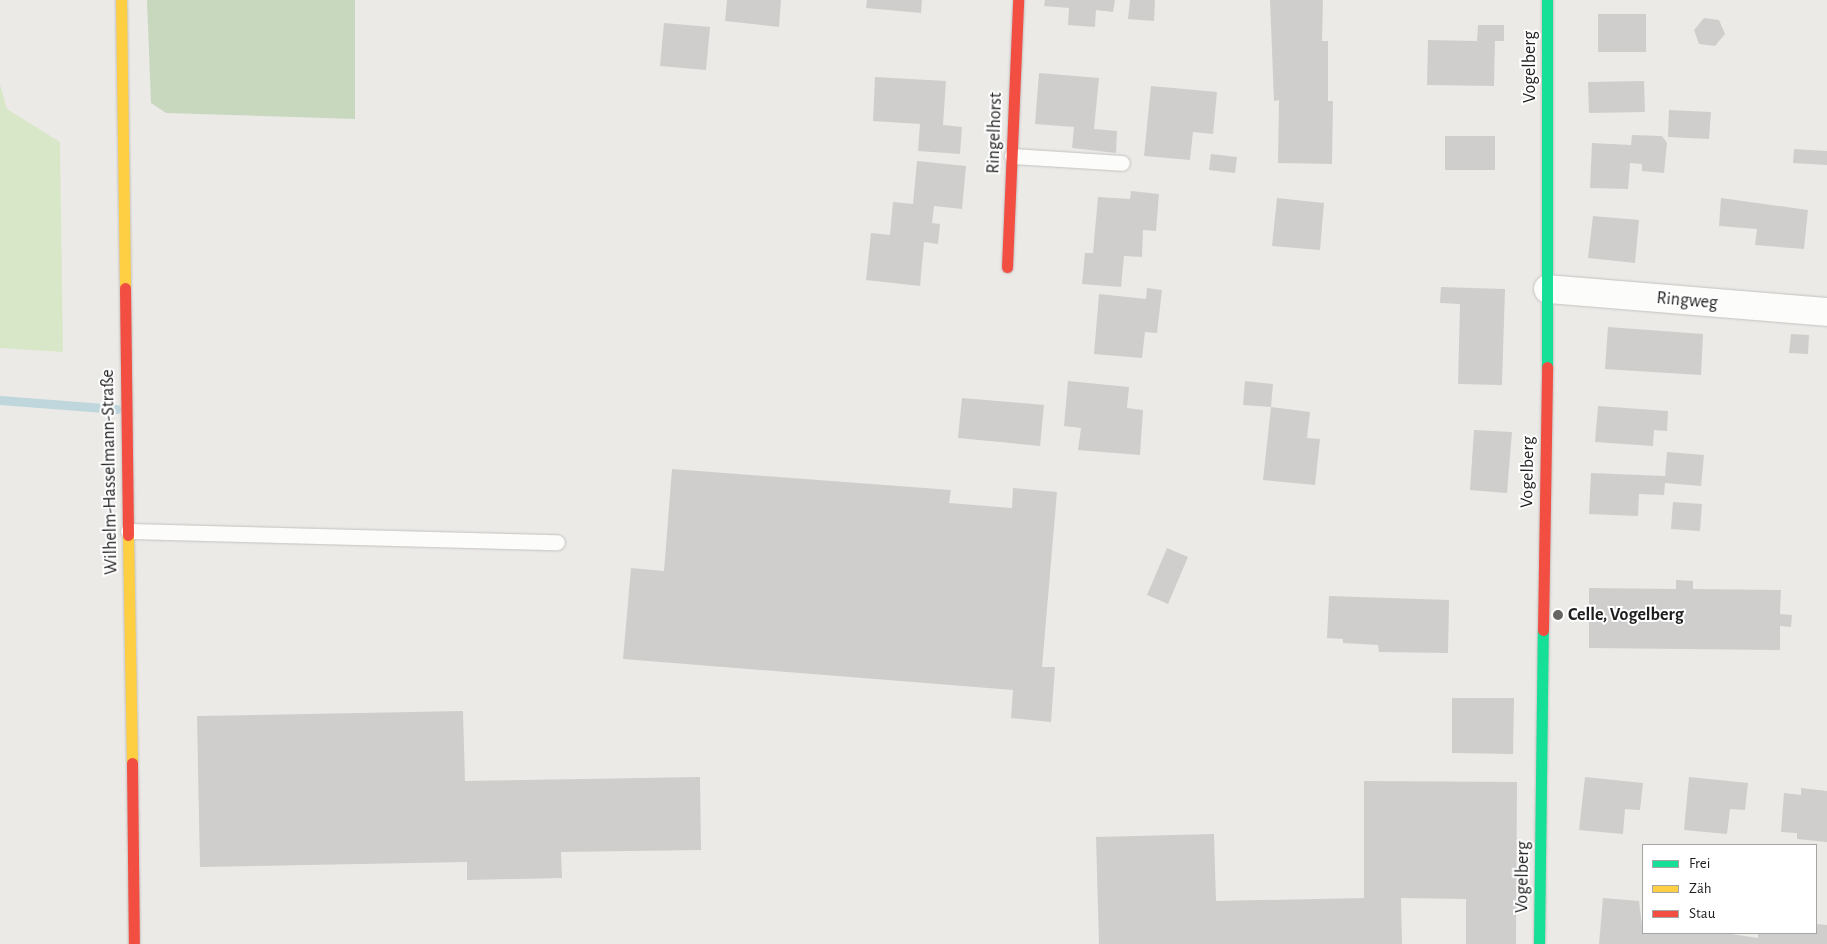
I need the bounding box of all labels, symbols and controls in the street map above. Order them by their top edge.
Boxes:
street label: Vogelberg [1519,31,1541,103]
street label: Ringelhorst [983,92,1007,174]
street label: Ringweg [1656,288,1718,314]
street label: Wilhelm-Hasselmann-Straße [97,369,123,575]
street label: Vogelberg [1517,436,1539,508]
place label: Celle, Vogelberg [1568,604,1684,626]
marker: Celle, Vogelberg [1552,609,1564,621]
street label: Vogelberg [1512,841,1534,913]
legend [1642,844,1817,934]
text: Frei [1689,856,1710,871]
text: Zäh [1689,881,1712,896]
text: Stau [1689,906,1715,921]

